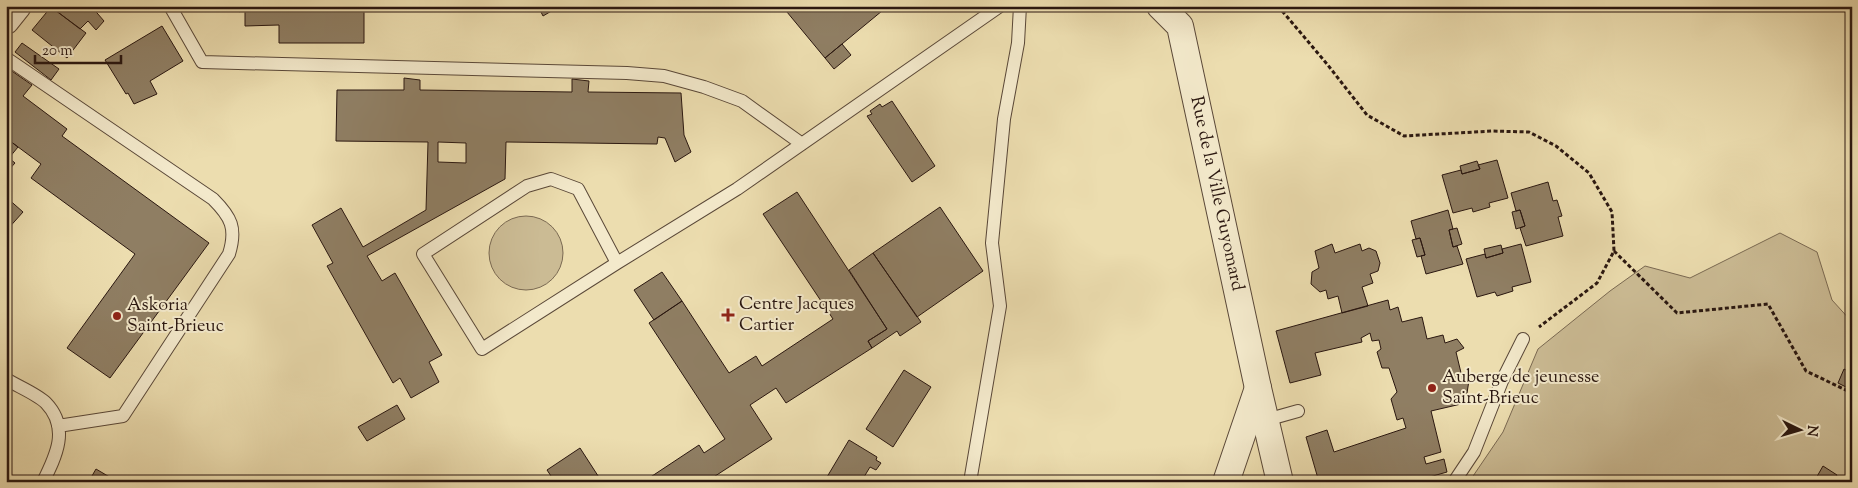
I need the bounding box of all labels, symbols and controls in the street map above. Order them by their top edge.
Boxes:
scale bar [35,32,121,64]
text: 20 m [42,41,73,62]
street label: Rue de la Ville Guyomard [1183,94,1250,294]
place label: Centre Jacques Cartier [739,292,854,339]
place label: Askoria Saint-Brieuc [127,293,224,340]
marker: Centre Jacques Cartier [721,308,735,322]
marker: Askoria Saint-Brieuc [111,310,123,322]
place label: Auberge de jeunesse Saint-Brieuc [1442,365,1600,412]
marker: Auberge de jeunesse Saint-Brieuc [1426,382,1438,394]
north arrow [1776,406,1826,456]
text: N [1801,425,1821,437]

